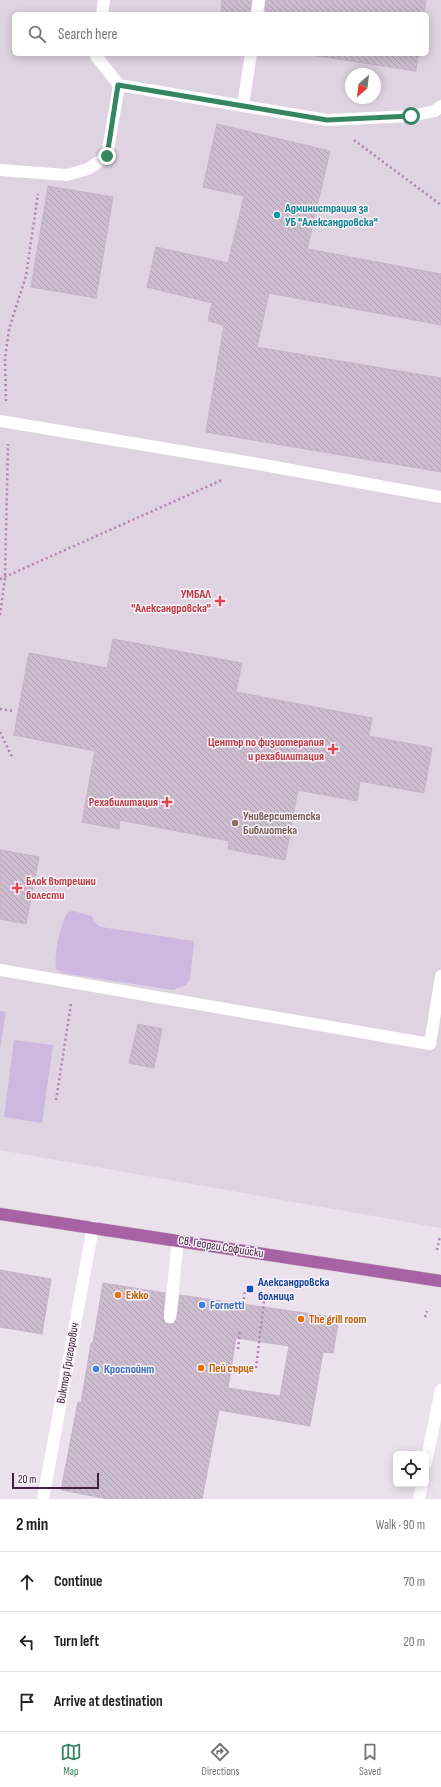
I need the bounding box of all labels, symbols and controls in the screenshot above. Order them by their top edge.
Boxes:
search box [12,12,429,56]
icon: search [26,23,48,45]
text: Search here [58,25,118,44]
north arrow [345,68,381,104]
route start [402,107,420,125]
route end [98,147,116,165]
place label: Администрация за УБ "Александровска" [284,201,378,230]
marker: Администрация за УБ "Александровска" [272,210,282,220]
place label: УМБАЛ "Александровска" [131,587,211,616]
marker: УМБАЛ "Александровска" [214,595,226,607]
place label: Център по физиотерапия и рехабилитация [208,735,324,764]
marker: Център по физиотерапия и рехабилитация [327,743,339,755]
place label: Рехабилитация [89,795,158,810]
marker: Рехабилитация [161,796,173,808]
place label: Университетска Библиотека [243,809,321,838]
marker: Университетска Библиотека [230,818,240,828]
place label: Блок вътрешни болести [26,874,96,903]
marker: Блок вътрешни болести [11,882,23,894]
street label: Св. Георги Софийски [177,1233,265,1261]
place label: Александровска болница [257,1275,330,1304]
marker: Александровска болница [245,1284,255,1294]
place label: Ежко [126,1288,149,1303]
marker: Ежко [113,1290,123,1300]
place label: Fornetti [210,1298,245,1313]
marker: Fornetti [197,1300,207,1310]
place label: The grill room [309,1312,366,1327]
marker: The grill room [296,1314,306,1324]
street label: Виктор Григорович [53,1321,83,1405]
place label: Пей сърце [209,1361,254,1376]
place label: Кроспойнт [104,1362,154,1377]
marker: Пей сърце [196,1363,206,1373]
marker: Кроспойнт [91,1364,101,1374]
map controls [393,1451,429,1487]
button: locate [393,1451,429,1487]
scale bar [12,1471,99,1490]
text: 20 m [18,1473,36,1486]
text: 2 min [16,1515,48,1535]
text: Walk · 90 m [376,1517,425,1533]
icon: ahead [16,1571,38,1593]
text: Continue [54,1572,103,1591]
text: 70 m [404,1574,425,1590]
icon: left [16,1631,38,1653]
text: Turn left [54,1632,99,1651]
text: 20 m [403,1634,425,1650]
icon: arrive [16,1691,38,1713]
text: Arrive at destination [54,1692,163,1711]
tab: Map [60,1741,82,1778]
tab: Directions [202,1741,239,1778]
tab: Saved [359,1741,381,1778]

